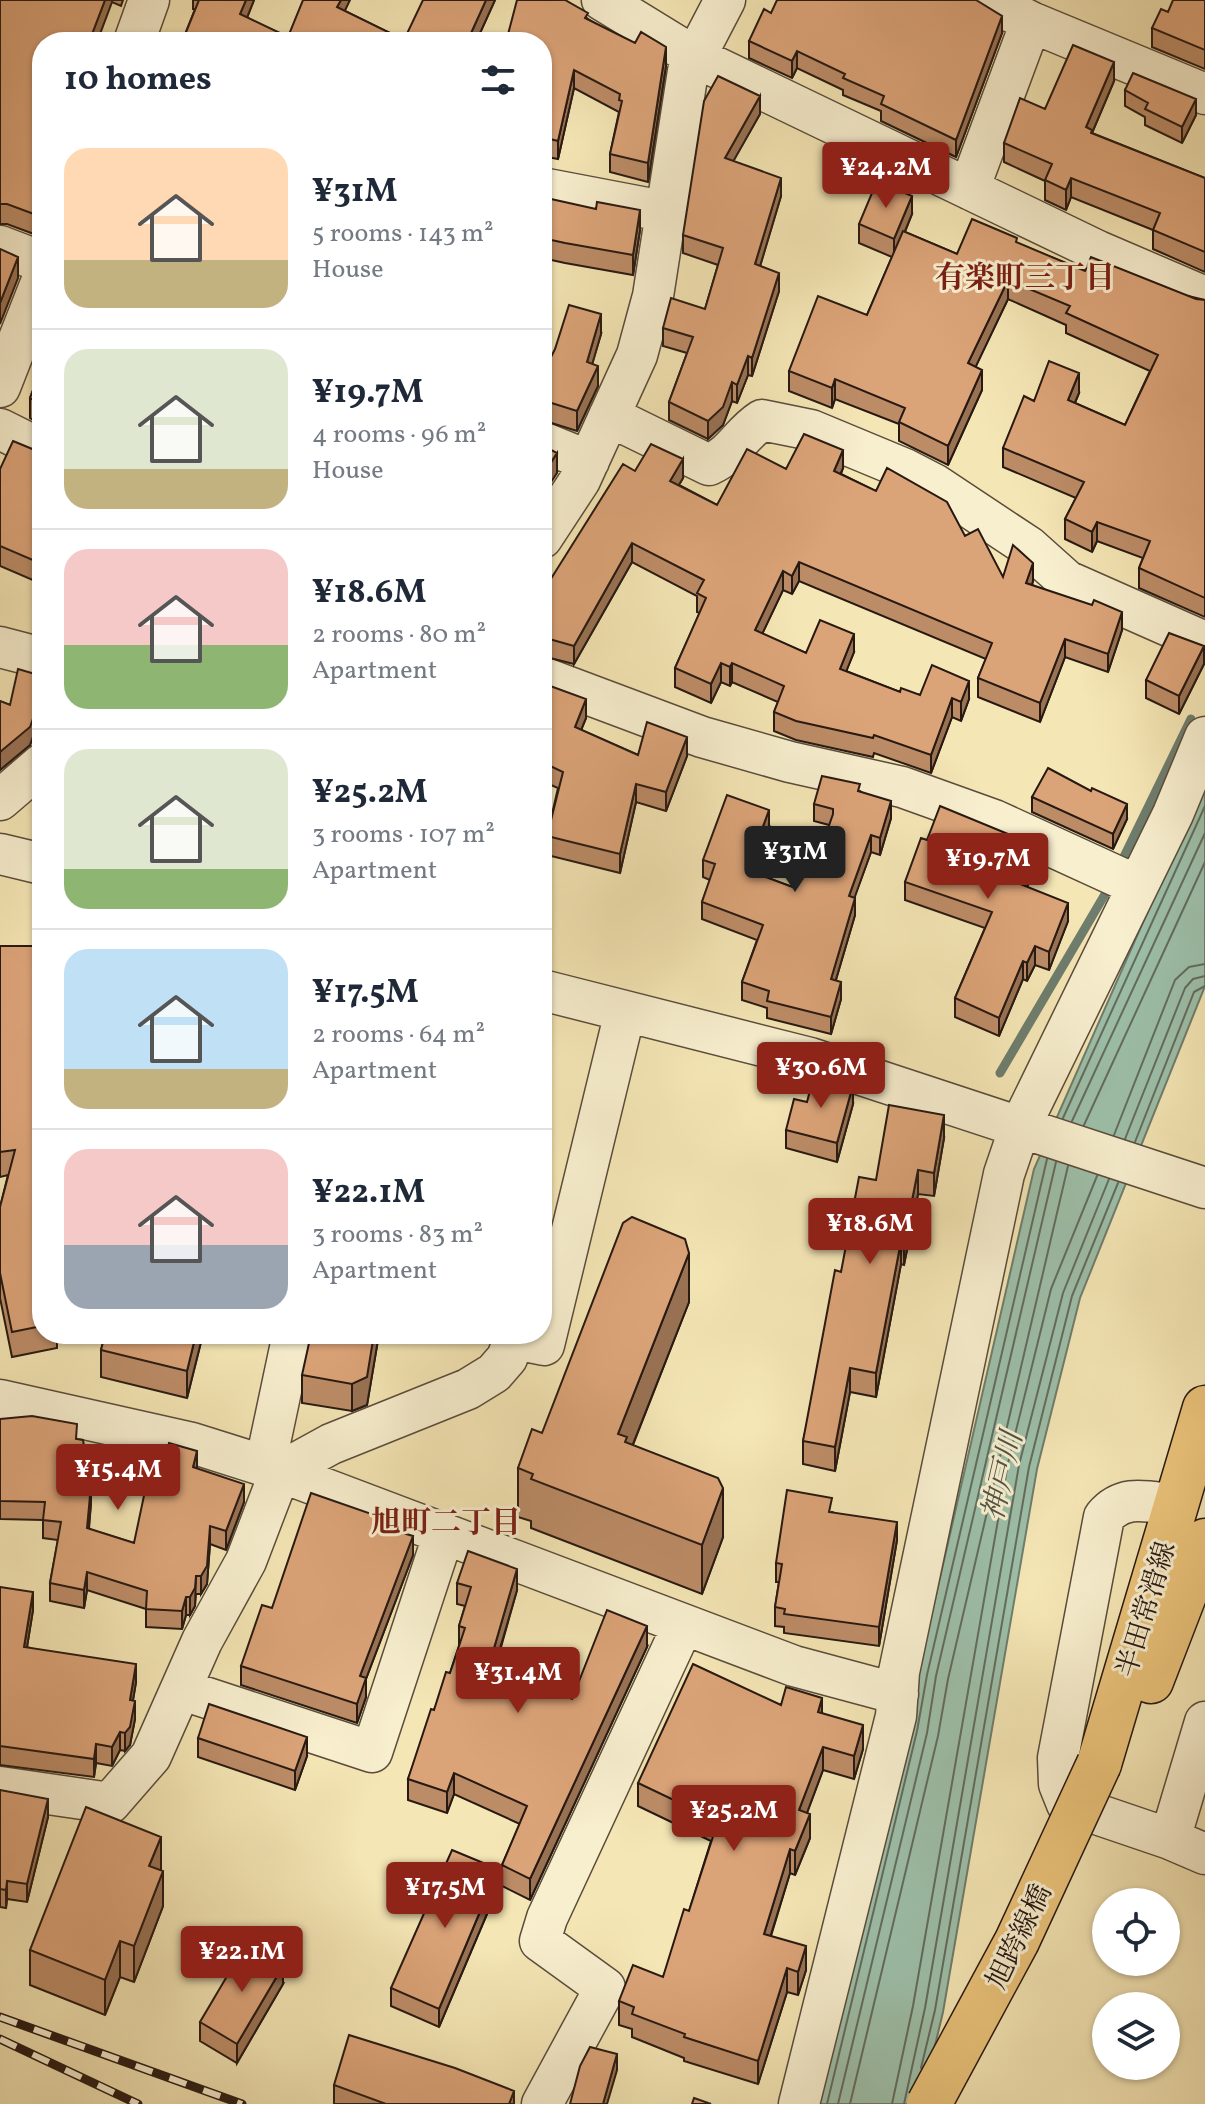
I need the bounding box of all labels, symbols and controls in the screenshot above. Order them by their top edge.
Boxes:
text: 10 homes [64,57,212,104]
icon: filters [476,58,520,102]
pin: ¥24.2M [821,142,951,210]
text: ¥24.2M [840,150,932,186]
text: ¥31M [312,169,397,216]
icon: home [128,180,224,276]
text: 5 rooms · 143 m² [312,216,494,252]
text: House [312,252,384,288]
district label: 有楽町三丁目 [935,258,1115,300]
text: ¥19.7M [312,370,424,417]
icon: home [128,381,224,477]
text: 4 rooms · 96 m² [312,417,486,453]
text: House [312,453,384,489]
text: ¥18.6M [312,570,426,617]
icon: home [128,581,224,677]
text: 2 rooms · 80 m² [312,617,486,653]
text: Apartment [312,653,437,689]
text: ¥25.2M [312,770,428,817]
icon: home [128,781,224,877]
text: 3 rooms · 107 m² [312,817,495,853]
pin: ¥31M [748,826,842,894]
pin: ¥19.7M [923,833,1053,901]
text: ¥31M [762,834,828,870]
text: ¥19.7M [945,841,1031,877]
text: Apartment [312,853,437,889]
text: ¥17.5M [312,970,419,1017]
icon: home [128,981,224,1077]
text: 2 rooms · 64 m² [312,1017,485,1053]
pin: ¥30.6M [756,1042,886,1110]
text: ¥30.6M [775,1050,867,1086]
text: Apartment [312,1053,437,1089]
text: ¥22.1M [312,1170,425,1217]
icon: home [128,1181,224,1277]
pin: ¥18.6M [805,1198,935,1266]
text: ¥18.6M [826,1206,914,1242]
text: 3 rooms · 83 m² [312,1217,483,1253]
text: Apartment [312,1253,437,1289]
water label: 神戸川 [973,1425,1035,1525]
pin: ¥15.4M [53,1444,183,1512]
text: ¥15.4M [74,1452,162,1488]
district label: 旭町二丁目 [371,1503,521,1545]
street label: 半田常滑線 [1108,1537,1187,1682]
pin: ¥31.4M [453,1647,583,1715]
text: ¥31.4M [474,1655,562,1691]
pin: ¥25.2M [669,1785,799,1853]
text: ¥25.2M [690,1793,778,1829]
pin: ¥17.5M [380,1862,510,1930]
text: ¥17.5M [404,1870,486,1906]
street label: 旭跨線橋 [978,1878,1062,1996]
map controls [1092,1888,1180,2080]
button: locate [1092,1888,1180,1976]
pin: ¥22.1M [177,1926,307,1994]
text: ¥22.1M [199,1934,285,1970]
button: layers [1092,1992,1180,2080]

